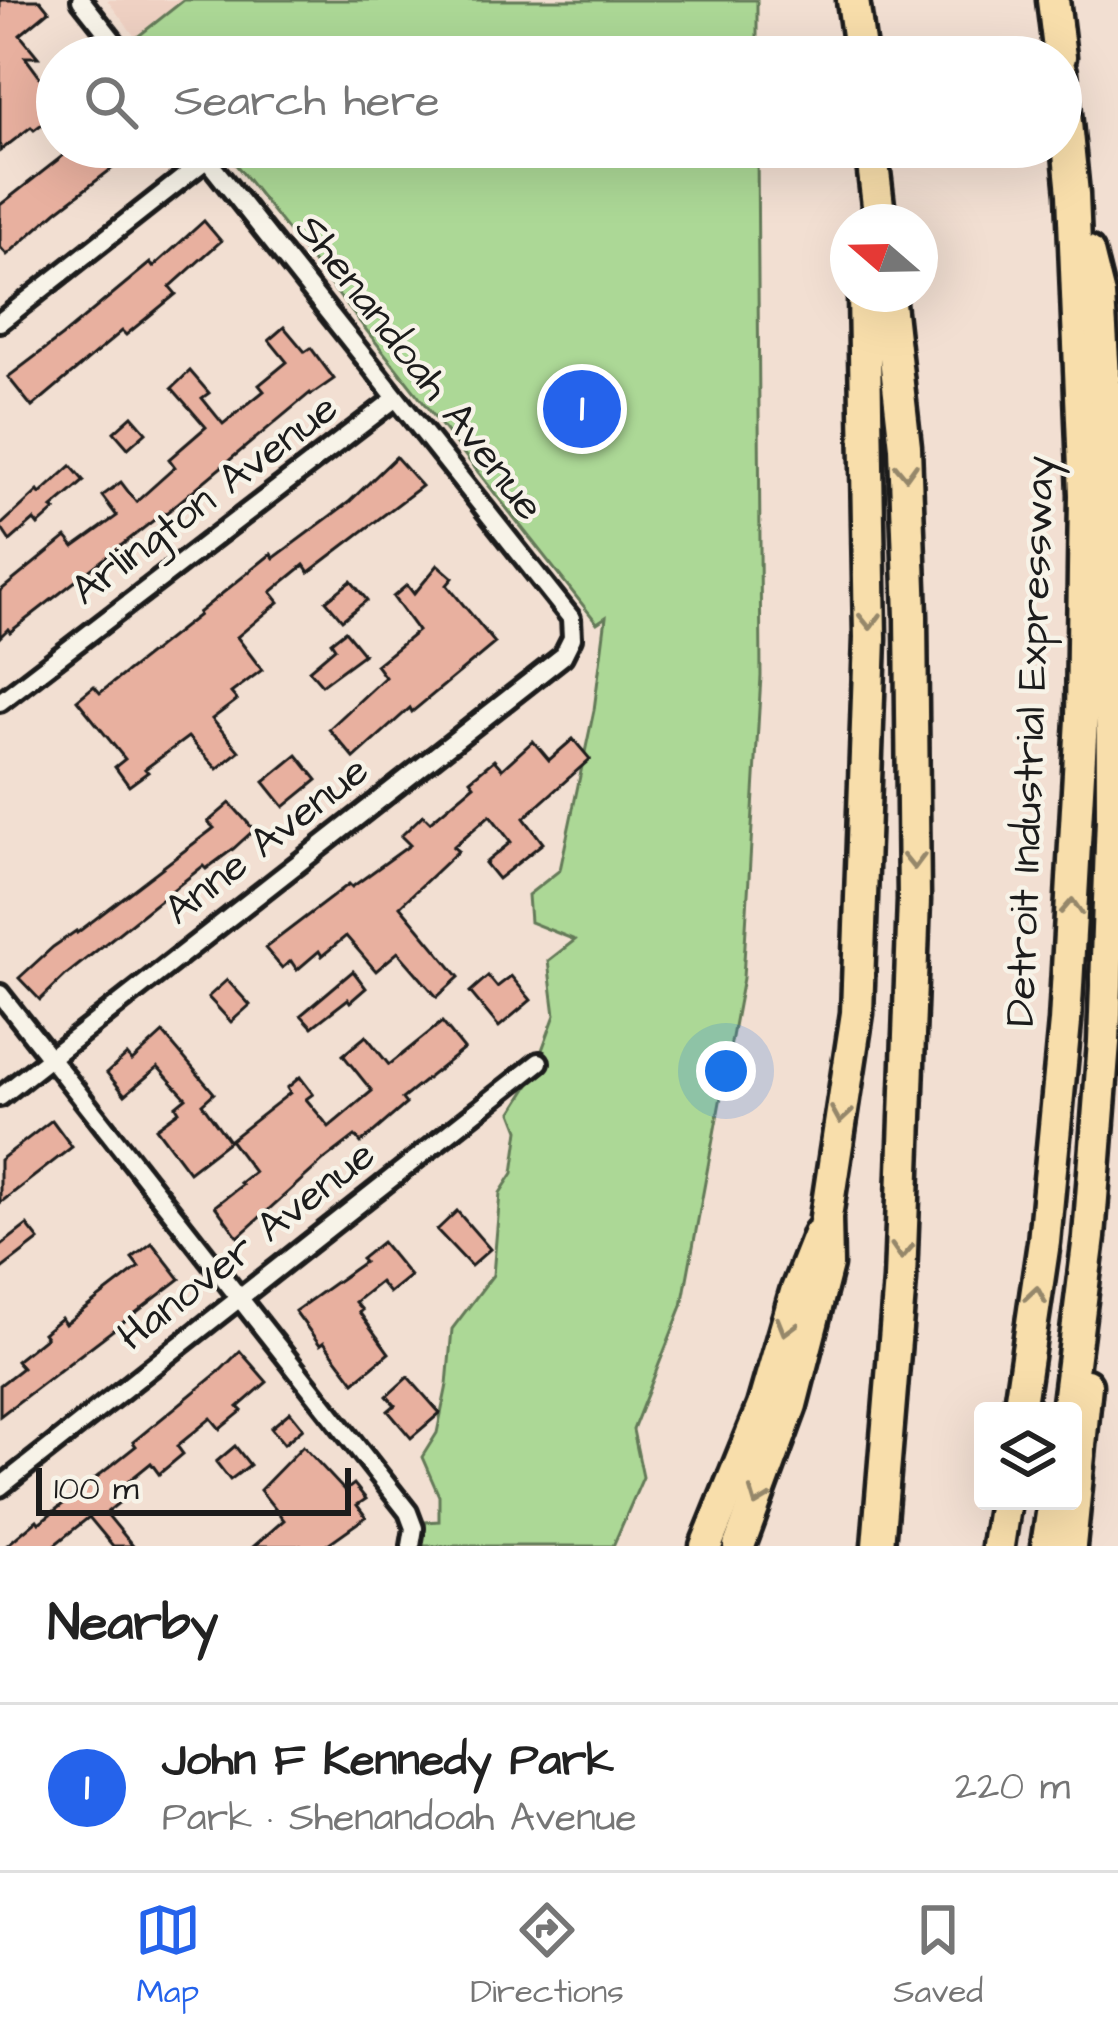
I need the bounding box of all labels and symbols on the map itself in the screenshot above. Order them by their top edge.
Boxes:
street label: Shenandoah Avenue [281,203,557,533]
north arrow [830,204,938,312]
pin: 1 [543,364,621,454]
street label: Arlington Avenue [60,380,350,620]
street label: Detroit Industrial Expressway [992,455,1071,1027]
one-way arrow [893,462,919,481]
one-way arrow [856,612,882,631]
street label: Anne Avenue [153,743,381,939]
one-way arrow [900,852,926,871]
one-way arrow [1058,897,1084,916]
your location [696,1041,756,1101]
one-way arrow [829,1105,855,1124]
street label: Hanover Avenue [106,1127,388,1365]
one-way arrow [889,1242,915,1261]
one-way arrow [1023,1286,1048,1306]
one-way arrow [775,1316,800,1337]
scale bar [36,1462,351,1515]
one-way arrow [748,1486,773,1507]

